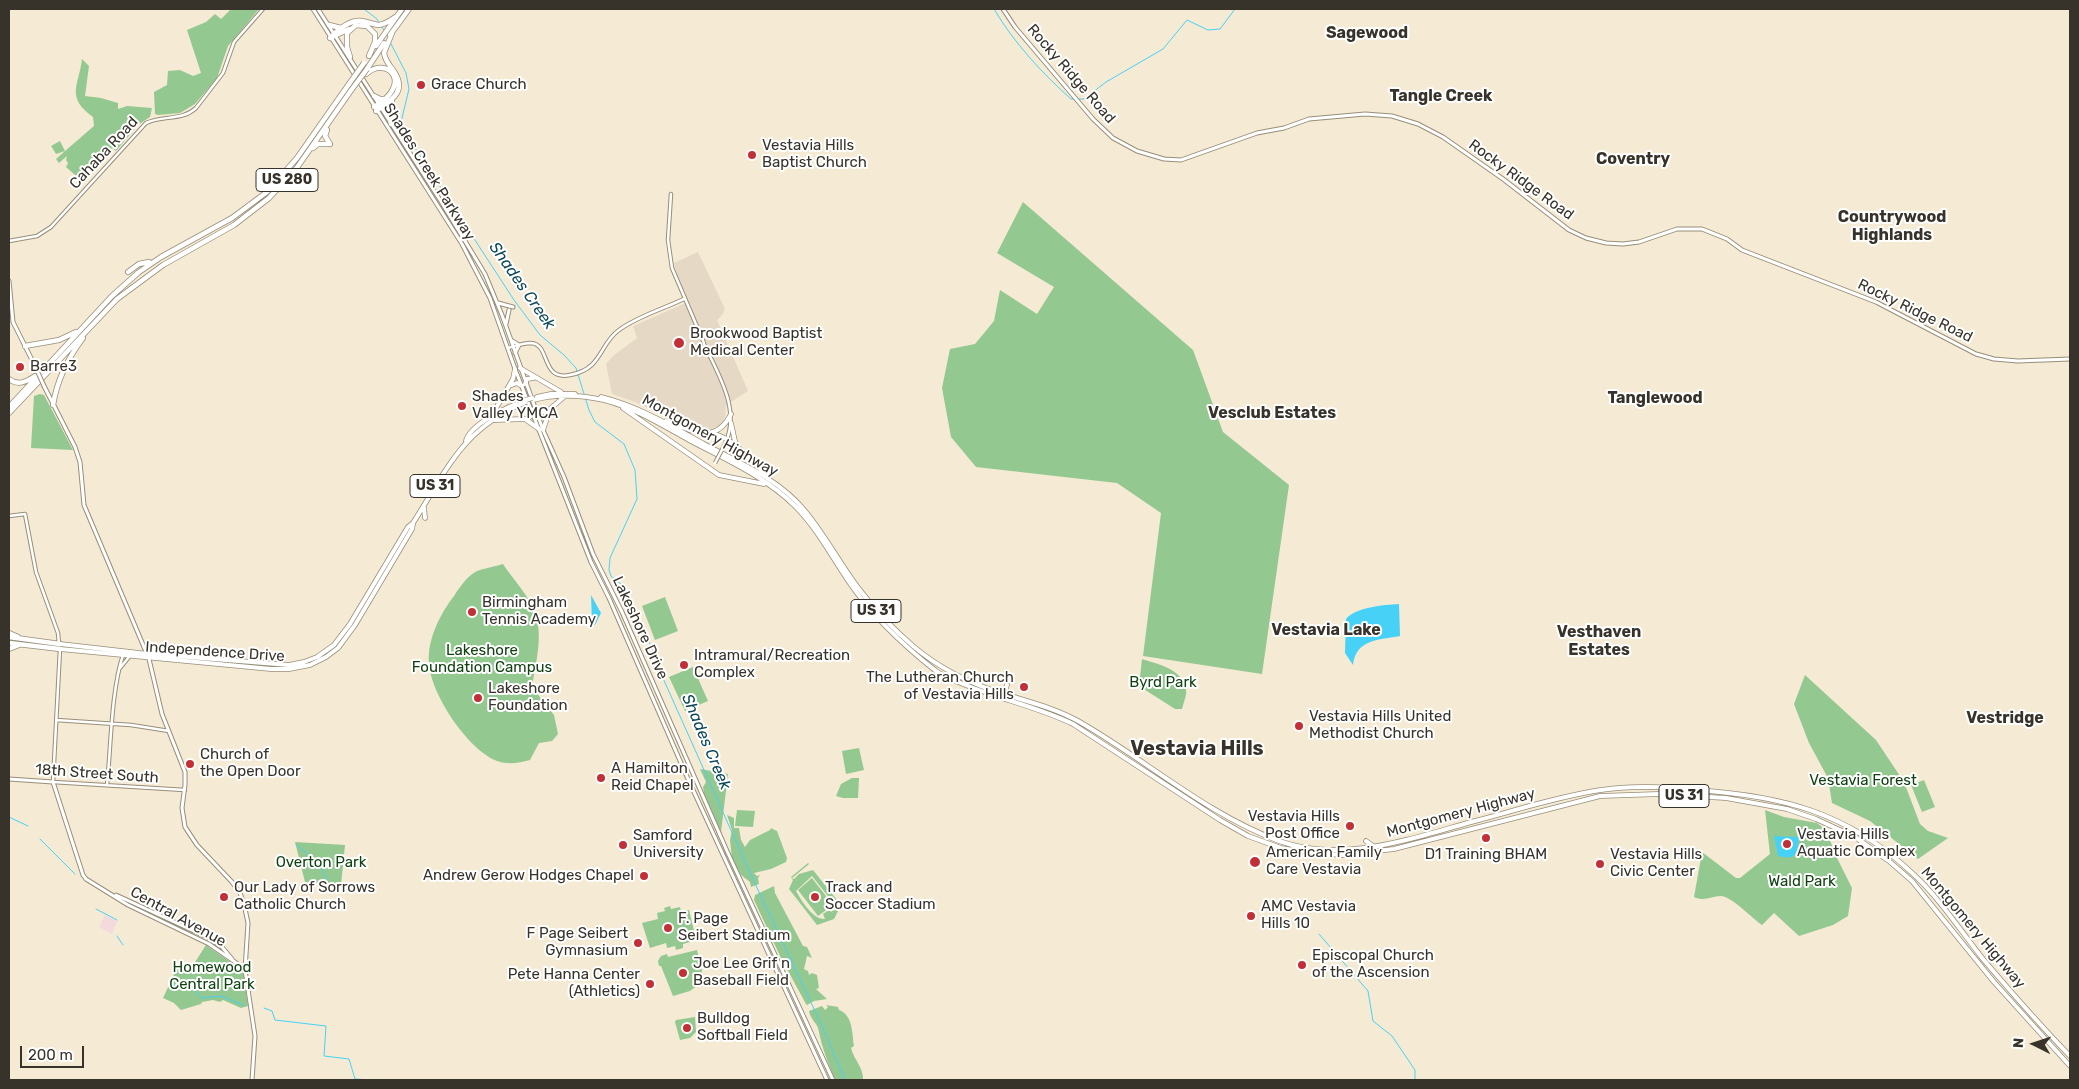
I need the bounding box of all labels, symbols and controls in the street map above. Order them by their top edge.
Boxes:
street label: Rocky Ridge Road [1023,21,1119,127]
district label: Sagewood [1326,23,1408,43]
place label: Grace Church [431,76,527,94]
marker: Grace Church [415,79,427,91]
district label: Tangle Creek [1390,86,1492,106]
street label: Shades Creek Parkway [379,100,479,244]
street label: Cahaba Road [66,113,142,193]
street label: Rocky Ridge Road [1465,136,1577,224]
place label: Vestavia Hills Baptist Church [762,137,867,172]
marker: Vestavia Hills Baptist Church [746,149,758,161]
district label: Coventry [1596,149,1670,169]
road number: US 280 [256,168,318,192]
district label: Countrywood Highlands [1838,207,1946,245]
water label: Shades Creek [485,239,559,333]
street label: Rocky Ridge Road [1855,275,1975,347]
place label: Brookwood Baptist Medical Center [690,325,822,360]
marker: Brookwood Baptist Medical Center [672,336,686,350]
place label: Barre3 [30,358,77,376]
marker: Barre3 [14,361,26,373]
place label: Shades Valley YMCA [472,388,558,423]
district label: Tanglewood [1607,388,1703,408]
street label: Montgomery Highway [639,391,781,481]
marker: Shades Valley YMCA [456,400,468,412]
district label: Vesclub Estates [1208,403,1336,423]
road number: US 31 [410,474,460,498]
street label: Lakeshore Drive [608,574,672,682]
place label: Birmingham Tennis Academy [482,594,596,629]
road number: US 31 [851,600,901,622]
marker: Birmingham Tennis Academy [466,606,478,618]
district label: Vestavia Lake [1271,620,1381,640]
district label: Vesthaven Estates [1557,622,1641,660]
street label: Independence Drive [145,638,285,666]
park label: Lakeshore Foundation Campus [412,642,552,677]
place label: Intramural/Recreation Complex [694,647,850,682]
marker: Intramural/Recreation Complex [678,659,690,671]
place label: The Lutheran Church of Vestavia Hills [866,669,1014,704]
park label: Byrd Park [1129,674,1197,692]
place label: Lakeshore Foundation [488,680,568,715]
marker: The Lutheran Church of Vestavia Hills [1018,681,1030,693]
water label: Shades Creek [677,691,735,793]
marker: Lakeshore Foundation [472,692,484,704]
place label: Vestavia Hills United Methodist Church [1309,708,1451,743]
district label: Vestridge [1966,708,2044,728]
marker: Vestavia Hills United Methodist Church [1293,720,1305,732]
district label: Vestavia Hills [1130,737,1264,761]
place label: Church of the Open Door [200,746,301,781]
marker: Church of the Open Door [184,758,196,770]
place label: A Hamilton Reid Chapel [611,760,694,795]
street label: 18th Street South [35,761,159,787]
marker: A Hamilton Reid Chapel [595,772,607,784]
park label: Vestavia Forest [1809,772,1917,790]
road number: US 31 [1659,784,1709,808]
street label: Montgomery Highway [1385,785,1537,841]
place label: Vestavia Hills Post Office [1248,808,1340,843]
marker: Vestavia Hills Post Office [1344,820,1356,832]
place label: Vestavia Hills Aquatic Complex [1797,826,1915,861]
place label: Samford University [633,827,704,862]
marker: D1 Training BHAM [1480,832,1492,844]
marker: Vestavia Hills Aquatic Complex [1781,838,1793,850]
marker: Samford University [617,839,629,851]
place label: American Family Care Vestavia [1266,844,1382,879]
place label: D1 Training BHAM [1425,846,1547,864]
place label: Vestavia Hills Civic Center [1610,846,1702,881]
park label: Overton Park [276,854,366,872]
marker: American Family Care Vestavia [1248,855,1262,869]
marker: Vestavia Hills Civic Center [1594,858,1606,870]
street label: Montgomery Highway [1917,864,2029,992]
place label: Andrew Gerow Hodges Chapel [423,867,634,885]
marker: Andrew Gerow Hodges Chapel [638,870,650,882]
park label: Wald Park [1768,873,1836,891]
place label: Our Lady of Sorrows Catholic Church [234,879,375,914]
place label: Track and Soccer Stadium [825,879,936,914]
street label: Central Avenue [127,883,229,951]
marker: Our Lady of Sorrows Catholic Church [218,891,230,903]
marker: Track and Soccer Stadium [809,891,821,903]
place label: AMC Vestavia Hills 10 [1261,898,1356,933]
place label: F. Page Seibert Stadium [678,910,790,945]
marker: AMC Vestavia Hills 10 [1245,910,1257,922]
marker: F. Page Seibert Stadium [662,922,674,934]
place label: F Page Seibert Gymnasium [527,925,628,960]
marker: F Page Seibert Gymnasium [632,937,644,949]
place label: Episcopal Church of the Ascension [1312,947,1434,982]
place label: Joe Lee Grif n Baseball Field [693,955,790,990]
park label: Homewood Central Park [169,959,255,994]
marker: Episcopal Church of the Ascension [1296,959,1308,971]
place label: Pete Hanna Center (Athletics) [508,966,640,1001]
marker: Joe Lee Grif n Baseball Field [677,967,689,979]
marker: Pete Hanna Center (Athletics) [644,978,656,990]
place label: Bulldog Softball Field [697,1010,788,1045]
north arrow [2009,1019,2059,1069]
marker: Bulldog Softball Field [681,1022,693,1034]
scale bar [22,1036,86,1068]
text: N [2010,1037,2027,1049]
text: 200 m [28,1046,73,1064]

